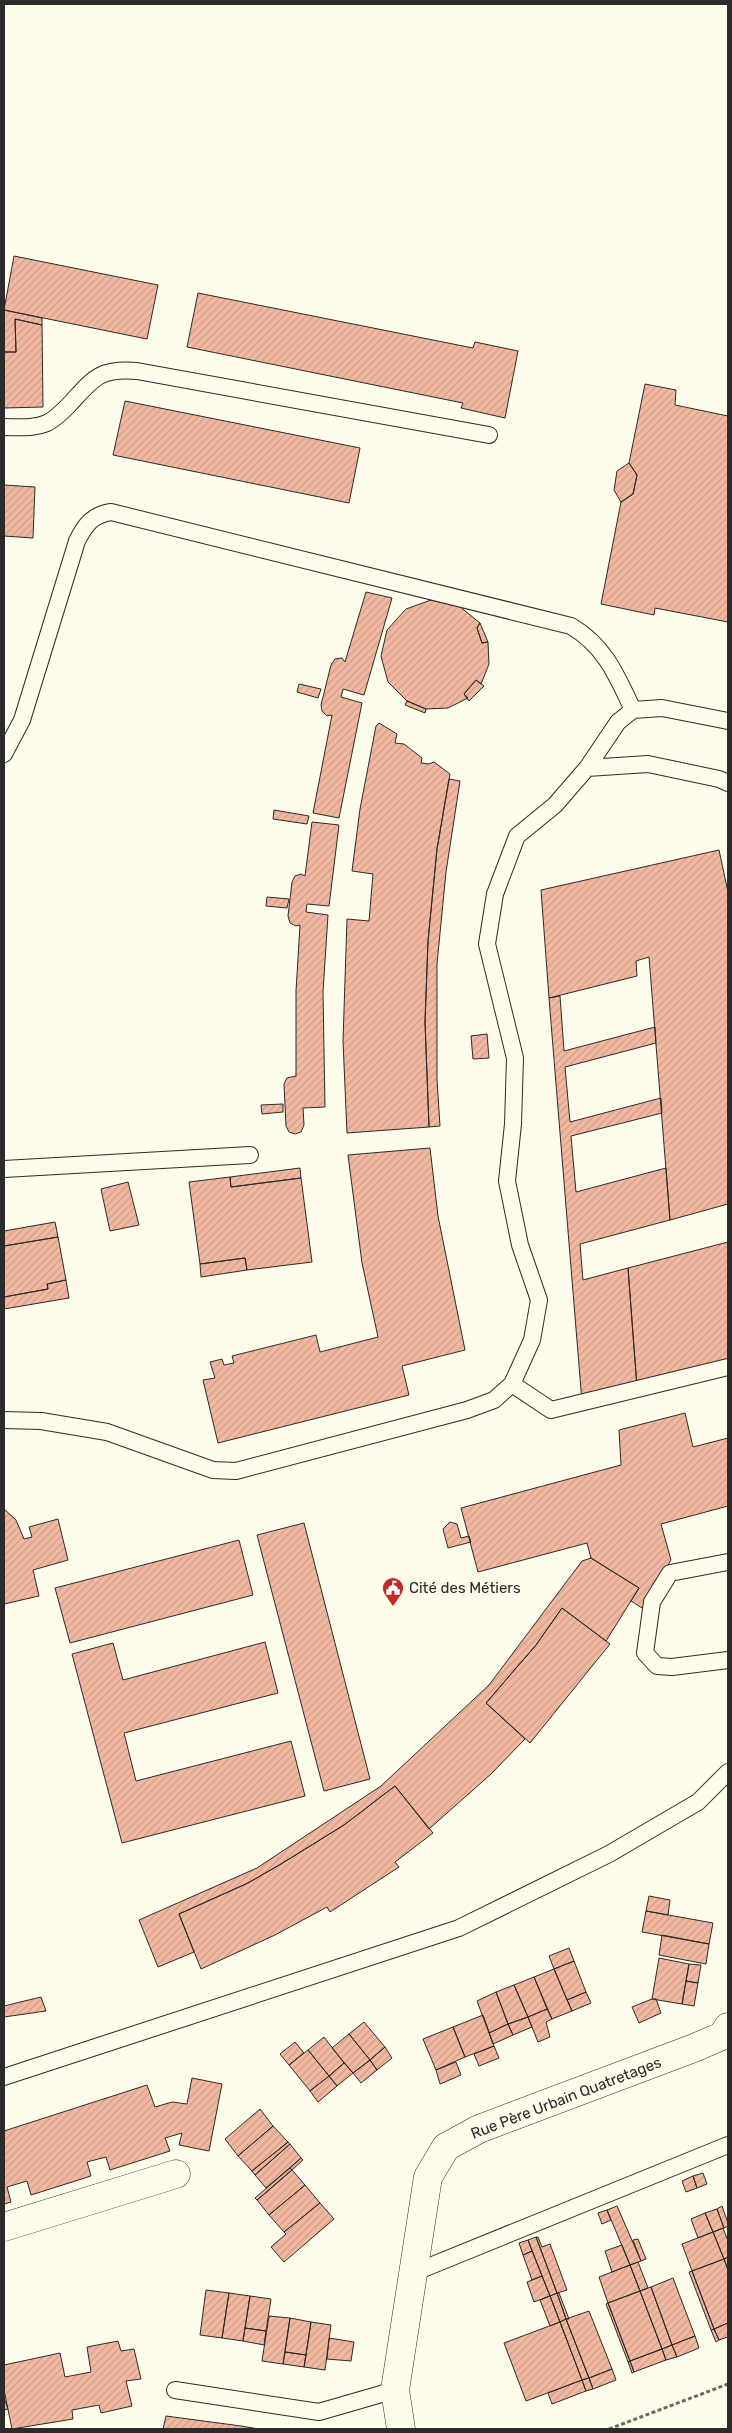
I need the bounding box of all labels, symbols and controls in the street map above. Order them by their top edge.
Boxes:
public building icon: Cité des Métiers [381,1576,405,1607]
place label: Cité des Métiers [409,1579,521,1597]
street label: Rue Père Urbain Quatretages [468,2053,664,2143]

